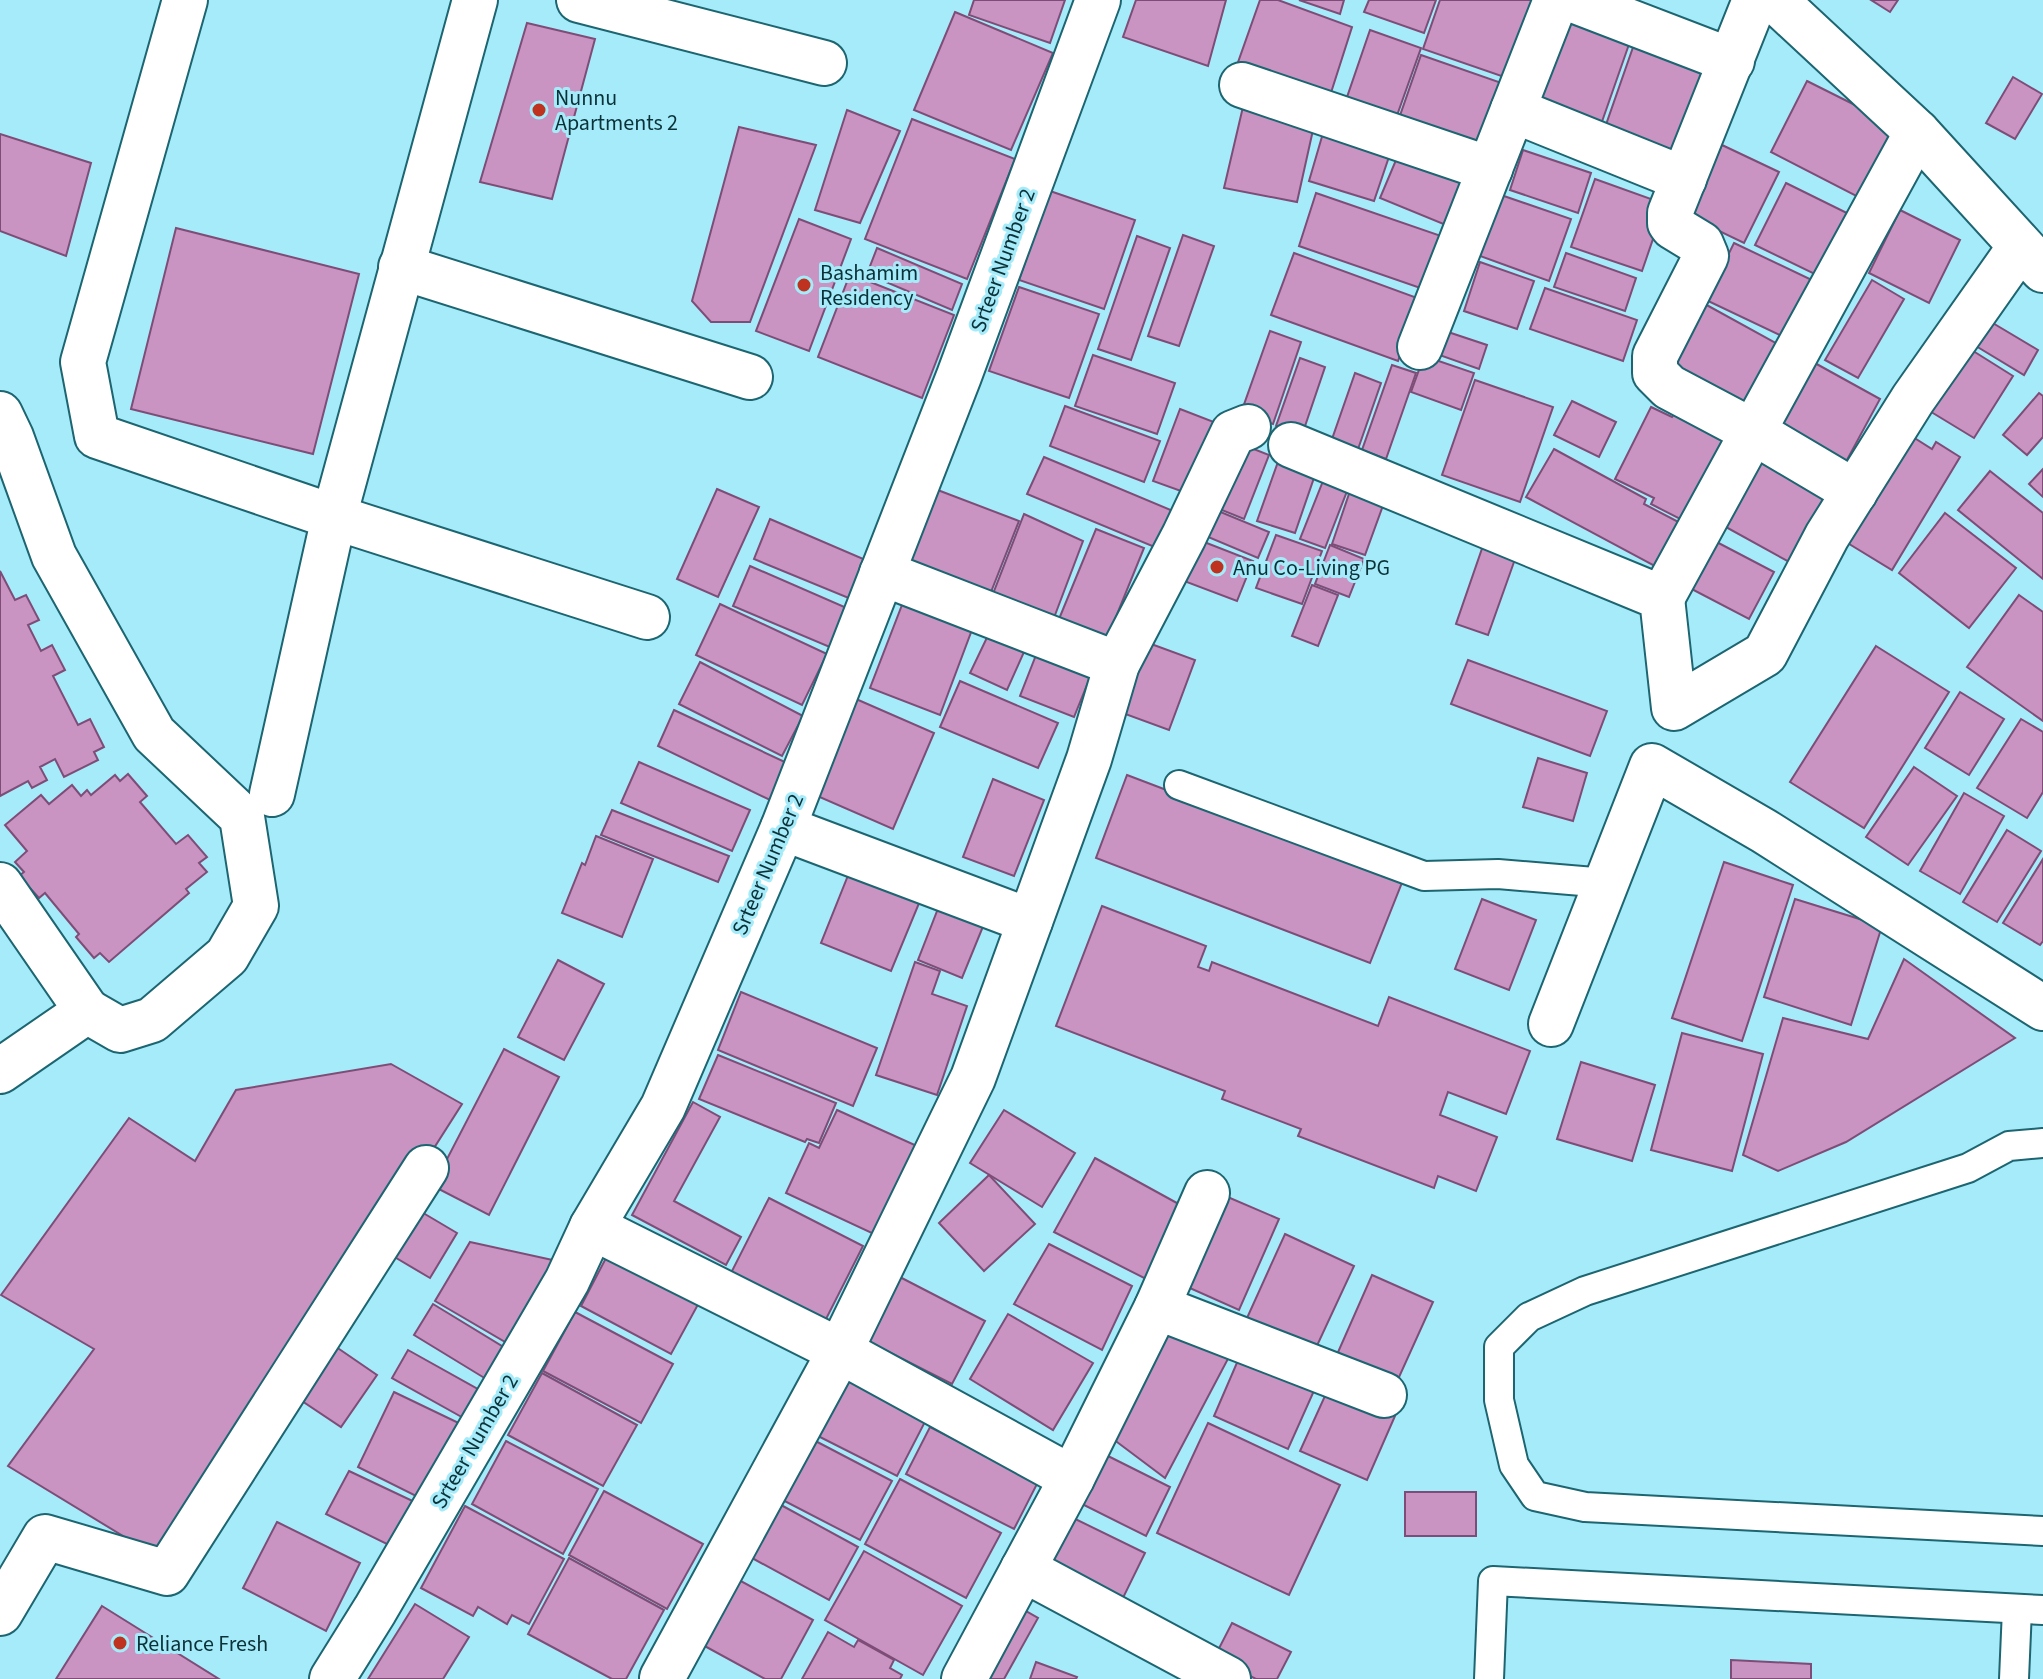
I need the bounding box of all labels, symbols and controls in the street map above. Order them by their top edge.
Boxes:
place label: Nunnu Apartments 2 [555,82,678,139]
marker: Nunnu Apartments 2 [530,101,548,119]
street label: Srteer Number 2 [962,184,1044,337]
place label: Bashamim Residency [820,257,918,314]
marker: Bashamim Residency [795,276,813,294]
place label: Anu Co-Living PG [1233,552,1390,584]
marker: Anu Co-Living PG [1208,558,1226,576]
street label: Srteer Number 2 [724,789,812,940]
street label: Srteer Number 2 [423,1368,526,1515]
place label: Reliance Fresh [136,1628,268,1660]
marker: Reliance Fresh [111,1634,129,1652]

